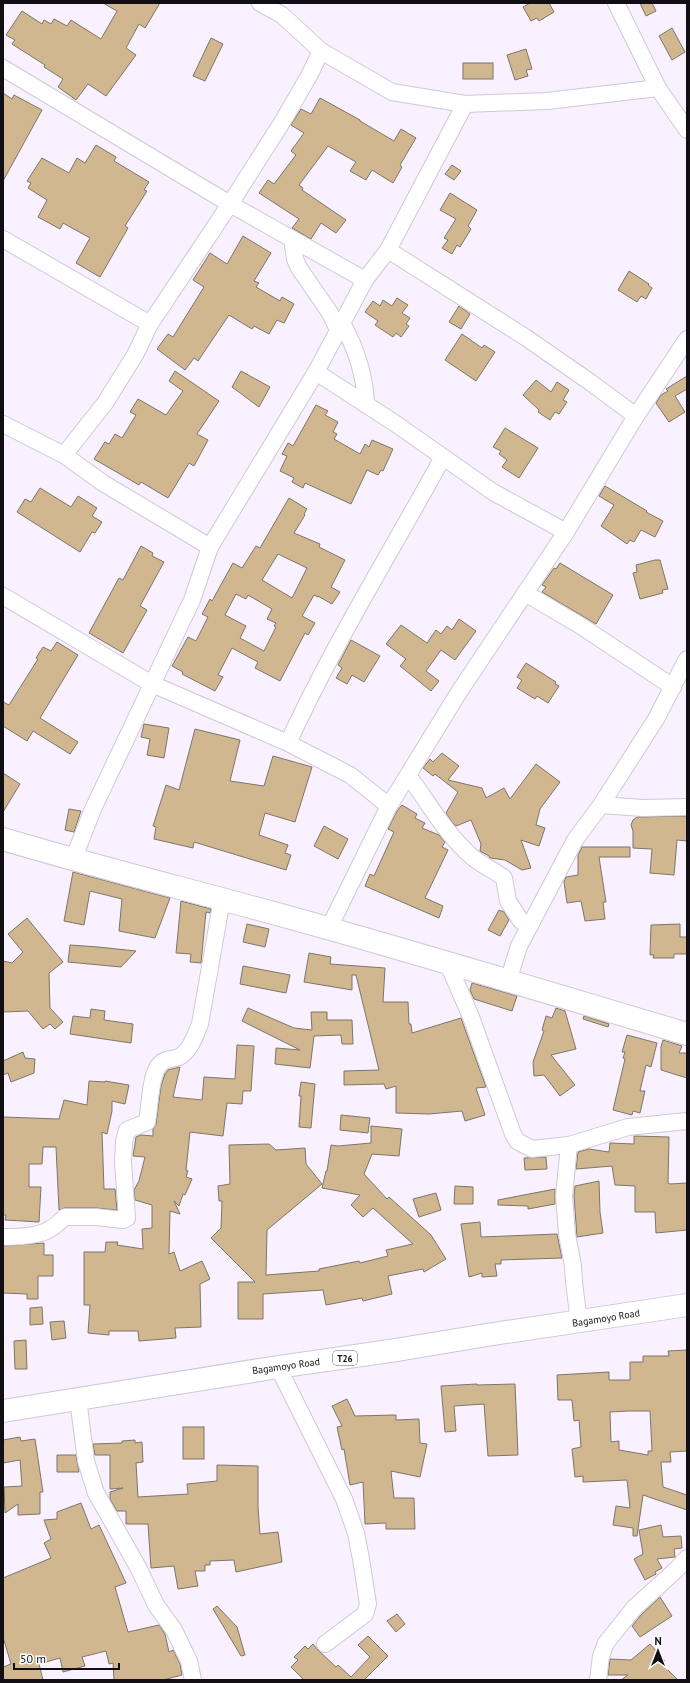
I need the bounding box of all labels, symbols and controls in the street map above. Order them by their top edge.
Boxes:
street label: Bagamoyo Road [571,1306,641,1330]
road number: T26 [333,1351,357,1365]
street label: Bagamoyo Road [251,1355,321,1377]
north arrow [638,1631,678,1671]
text: N [654,1634,662,1648]
scale bar [14,1645,119,1671]
text: 50 m [20,1651,46,1666]

